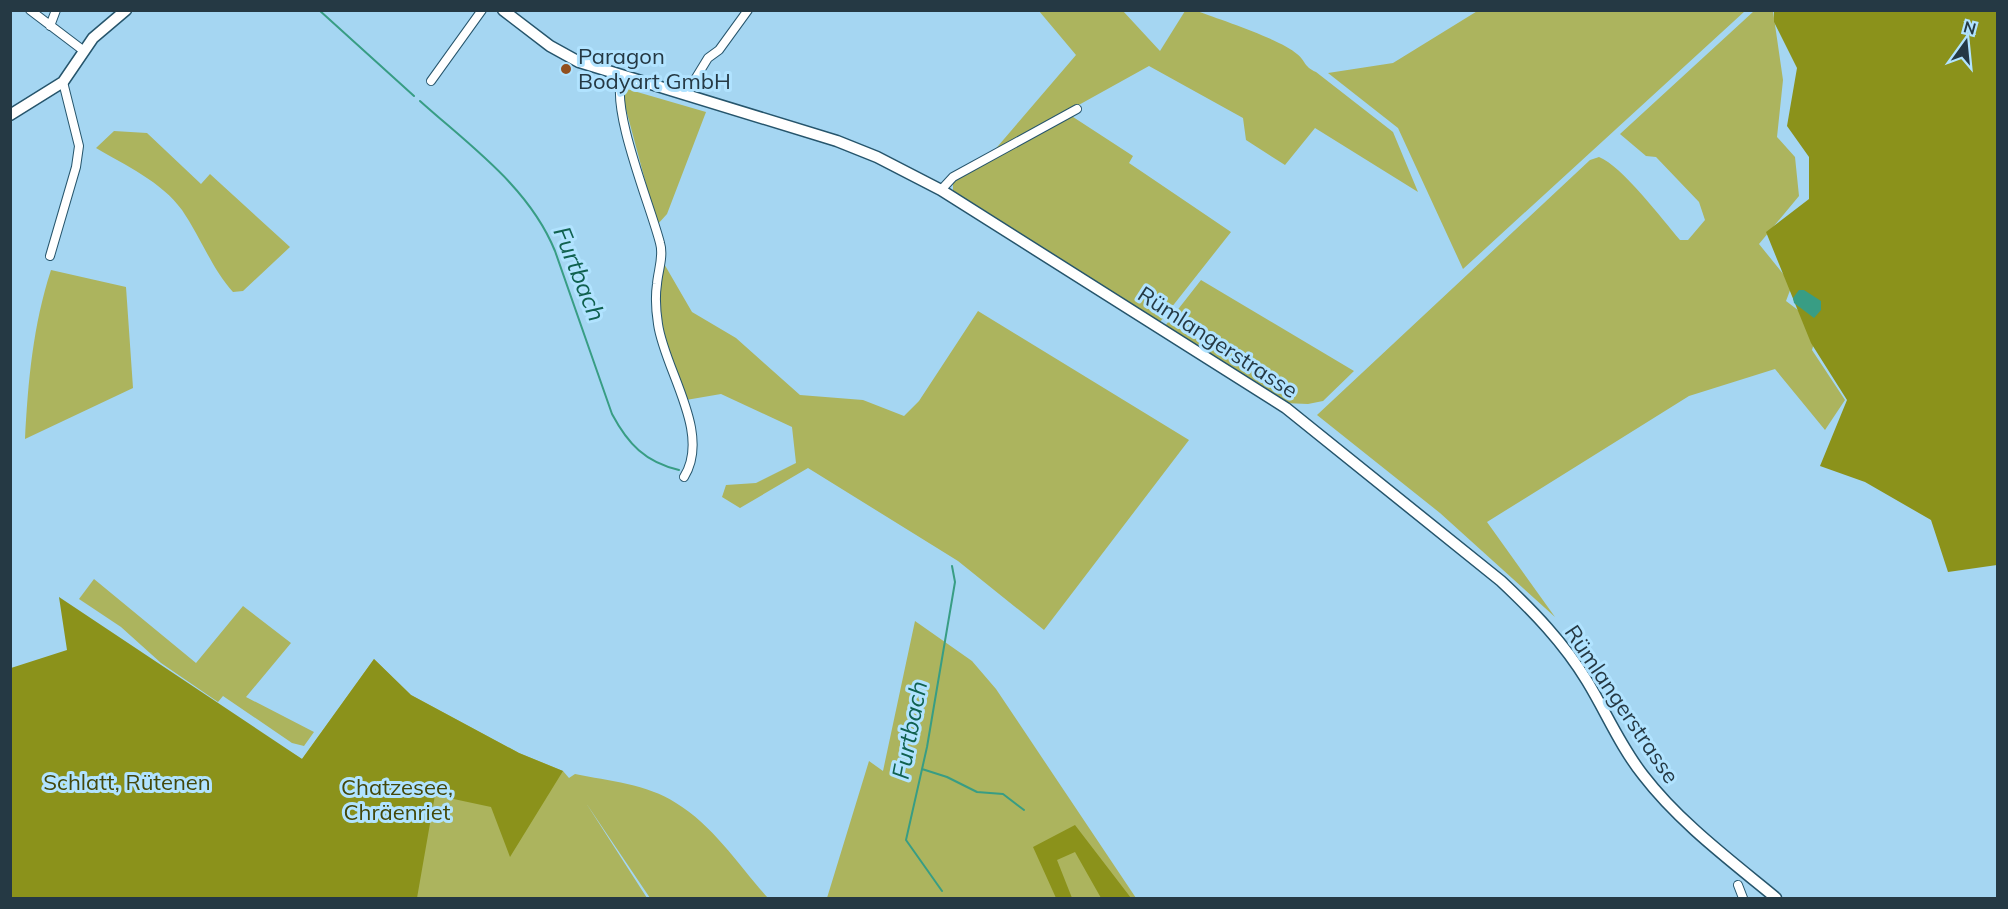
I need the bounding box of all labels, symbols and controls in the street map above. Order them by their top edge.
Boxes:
north arrow [1936,12,1996,72]
text: N [1961,16,1978,39]
place label: Paragon Bodyart GmbH [578,42,731,95]
marker: Paragon Bodyart GmbH [559,62,573,76]
water label: Furtbach [547,222,612,325]
street label: Rümlangerstrasse [1133,280,1303,404]
street label: Rümlangerstrasse [1559,619,1685,789]
water label: Furtbach [885,678,933,782]
park label: Schlatt, Rütenen [43,768,211,796]
park label: Chatzesee, Chräenriet [341,773,453,826]

